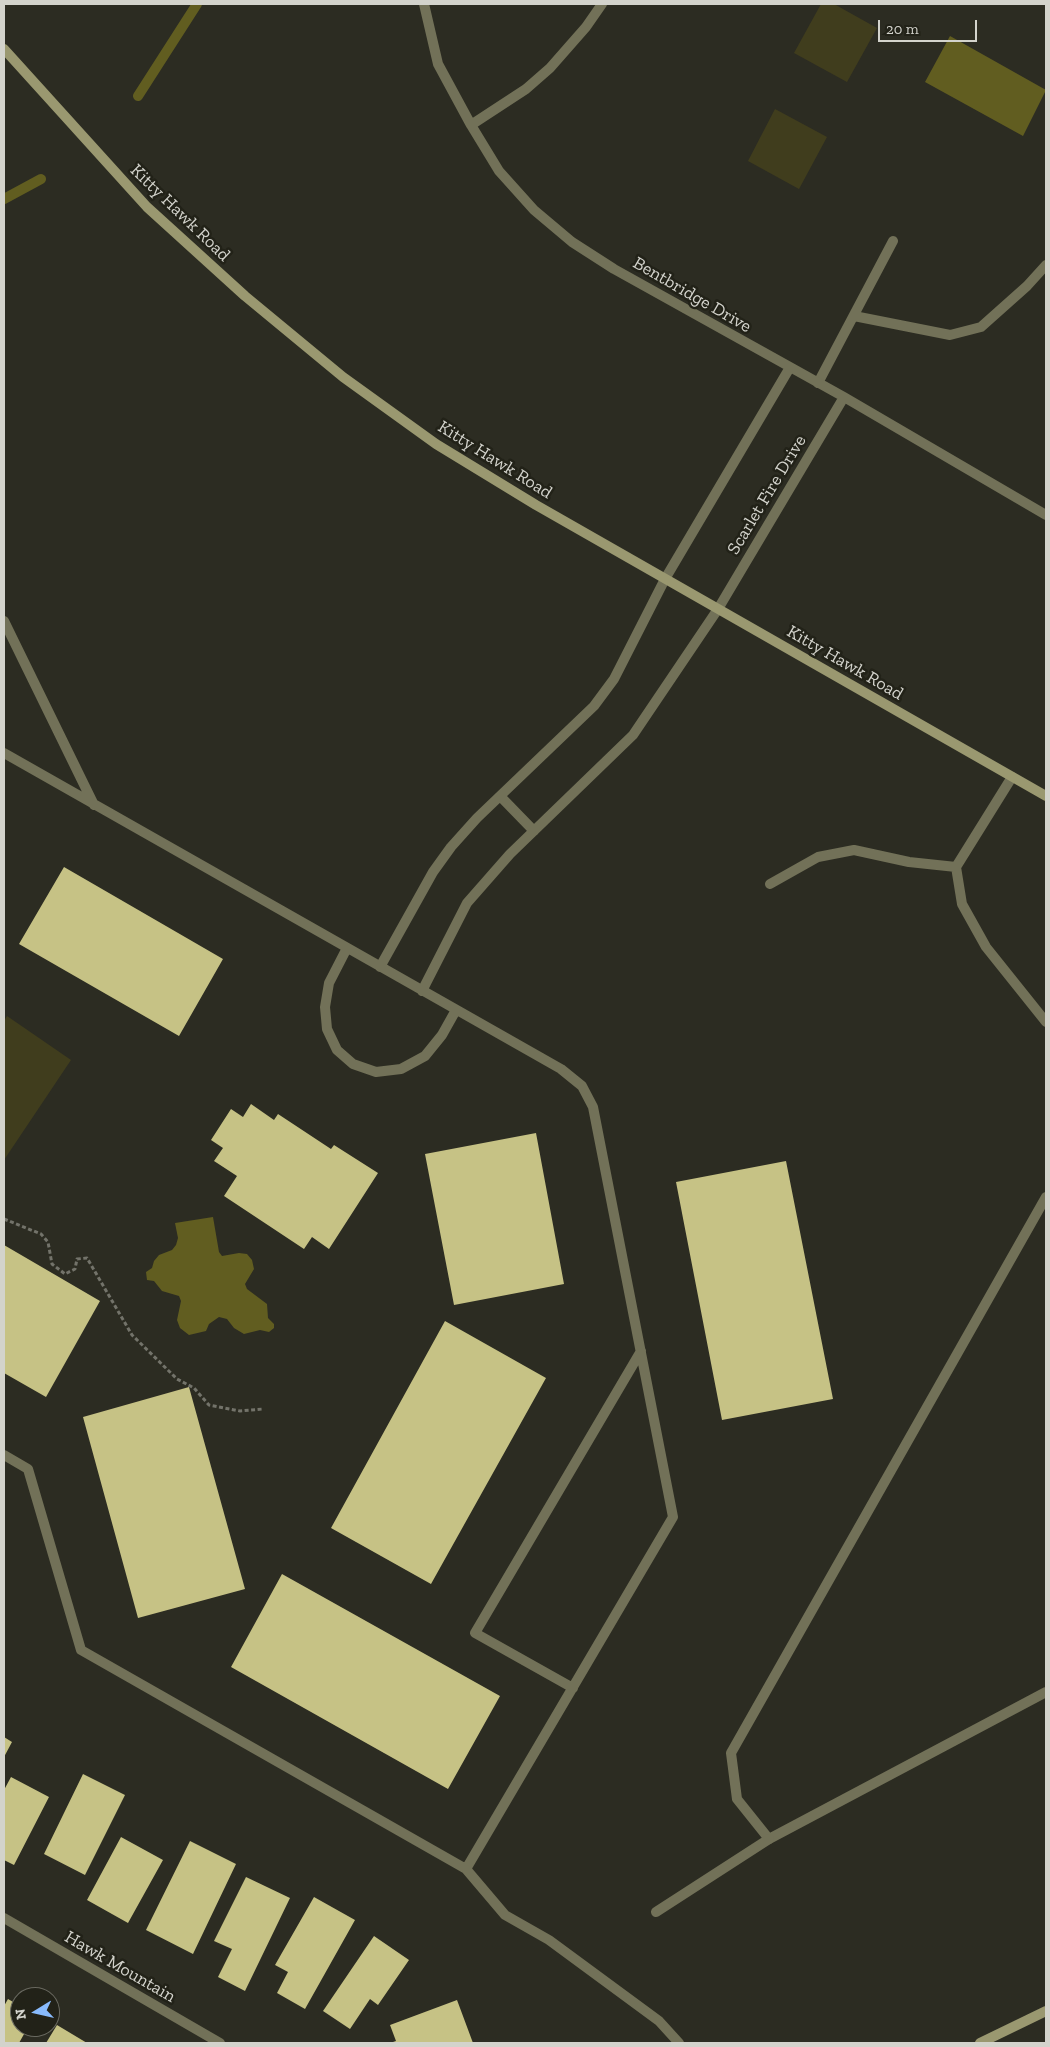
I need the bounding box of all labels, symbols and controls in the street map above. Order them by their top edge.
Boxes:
scale bar [880,10,979,42]
text: 20 m [886,20,919,38]
street label: Kitty Hawk Road [125,160,235,266]
street label: Bentbridge Drive [629,252,755,338]
street label: Kitty Hawk Road [434,416,556,504]
street label: Scarlet Fire Drive [723,431,811,559]
street label: Kitty Hawk Road [783,621,907,705]
street label: Hawk Mountain [61,1926,179,2008]
north arrow [10,1987,60,2037]
text: N [11,2008,30,2021]

